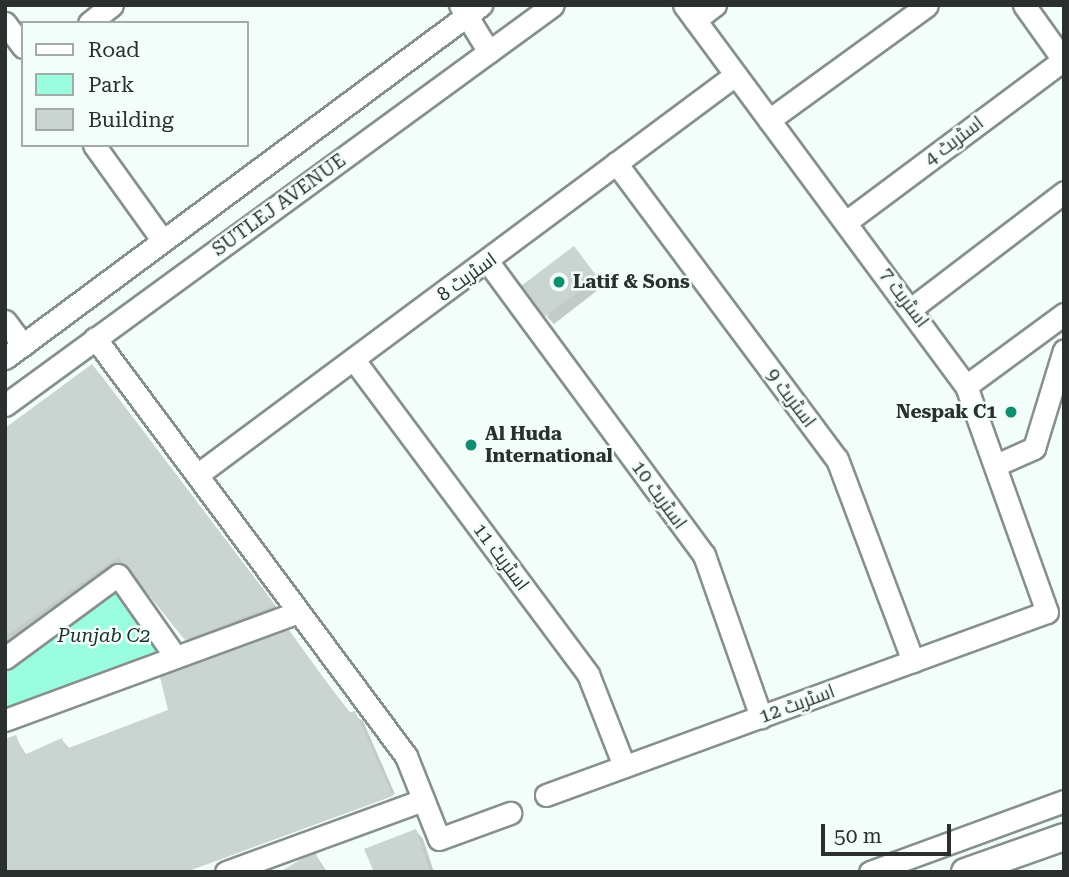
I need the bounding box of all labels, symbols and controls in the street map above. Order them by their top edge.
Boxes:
legend [21,21,248,147]
text: Road [88,38,140,62]
text: Park [88,73,134,97]
text: Building [88,108,174,132]
street label: اسٹریٹ 4 [920,111,988,171]
street label: SUTLEJ AVENUE [208,149,350,261]
street label: اسٹریٹ 8 [433,248,501,306]
street label: اسٹریٹ 7 [874,264,934,332]
place label: Latif & Sons [573,271,690,293]
marker: Latif & Sons [551,274,567,290]
street label: اسٹریٹ 9 [761,364,821,432]
place label: Nespak C1 [896,401,997,423]
marker: Nespak C1 [1003,404,1019,420]
place label: Al Huda International [485,423,613,467]
marker: Al Huda International [463,437,479,453]
street label: اسٹریٹ 10 [627,456,691,534]
street label: اسٹریٹ 11 [468,519,534,595]
park label: Punjab C2 [57,625,151,647]
street label: اسٹریٹ 12 [756,680,838,728]
scale bar [824,810,954,854]
text: 50 m [834,824,882,848]

